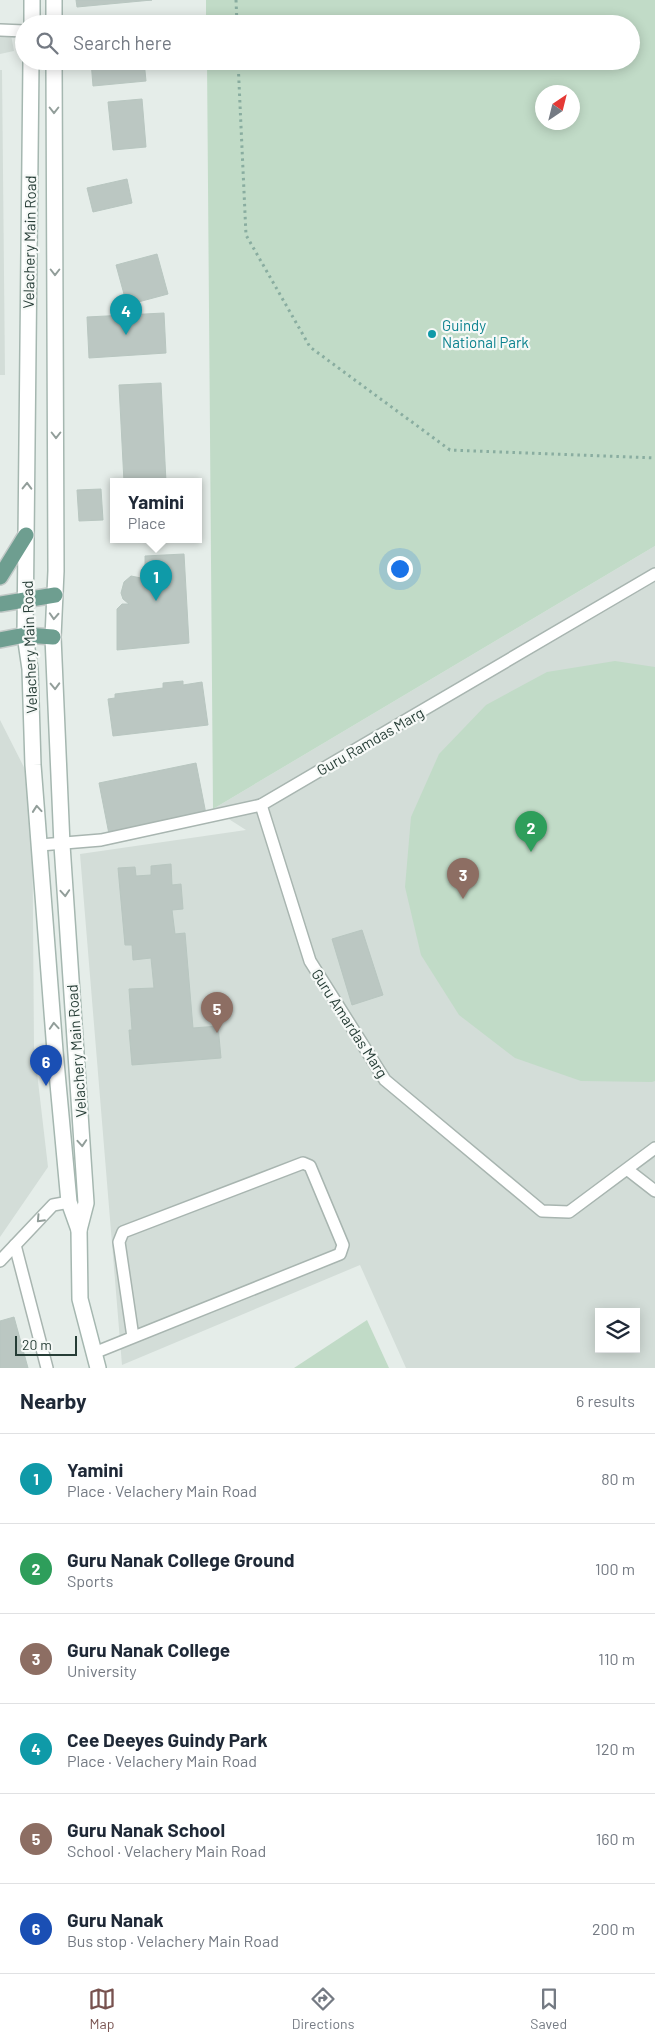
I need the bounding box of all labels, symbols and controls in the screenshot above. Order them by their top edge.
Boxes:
search box [15,15,640,70]
icon: search [33,29,61,57]
text: Search here [73,31,172,54]
north arrow [535,85,580,130]
one-way arrow [49,106,59,114]
street label: Velachery Main Road [19,175,39,309]
one-way arrow [50,269,60,277]
pin: 4 [110,294,142,335]
place label: Guindy National Park [442,316,529,351]
marker: Guindy National Park [426,328,438,340]
one-way arrow [51,432,61,439]
popup [110,478,202,543]
one-way arrow [22,482,32,490]
text: Yamini [128,490,184,513]
text: Place [128,513,166,532]
your location [387,556,413,582]
pin: 1 [140,560,172,601]
street label: Velachery Main Road [18,580,40,714]
one-way arrow [49,612,60,620]
one-way arrow [50,682,60,690]
street label: Guru Ramdas Marg [313,703,427,779]
one-way arrow [32,805,43,813]
pin: 2 [515,811,547,852]
pin: 3 [447,858,479,899]
one-way arrow [60,890,71,898]
street label: Guru Amardas Marg [308,965,392,1081]
street label: Velachery Main Road [62,984,90,1118]
pin: 5 [201,992,233,1033]
one-way arrow [48,1022,59,1030]
pin: 6 [30,1045,62,1086]
one-way arrow [76,1139,87,1147]
one-way arrow [37,1213,46,1222]
map controls [595,1308,640,1353]
button: layers [595,1308,640,1353]
scale bar [15,1333,78,1356]
text: 20 m [22,1336,52,1353]
text: Nearby [20,1388,86,1413]
text: 6 results [576,1391,635,1410]
text: Yamini [67,1458,123,1481]
text: 1 [33,1469,39,1488]
text: 80 m [601,1469,635,1488]
text: Place · Velachery Main Road [67,1481,257,1500]
text: Guru Nanak College Ground [67,1548,295,1571]
text: 2 [32,1559,40,1578]
text: 100 m [595,1559,635,1578]
text: Sports [67,1571,113,1590]
text: Guru Nanak College [67,1638,230,1661]
text: 3 [32,1649,40,1668]
text: 110 m [598,1649,635,1668]
text: University [67,1661,137,1680]
text: Cee Deeyes Guindy Park [67,1728,268,1751]
text: 4 [31,1739,41,1758]
text: 120 m [595,1739,635,1758]
text: Place · Velachery Main Road [67,1751,257,1770]
text: Guru Nanak School [67,1818,225,1841]
text: 5 [32,1829,40,1848]
text: 160 m [596,1829,635,1848]
text: School · Velachery Main Road [67,1841,266,1860]
text: Guru Nanak [67,1908,164,1931]
text: 6 [32,1919,40,1938]
text: 200 m [592,1919,635,1938]
text: Bus stop · Velachery Main Road [67,1931,279,1950]
tab: Map [88,1985,116,2032]
tab: Directions [292,1985,354,2032]
tab: Saved [530,1985,567,2032]

